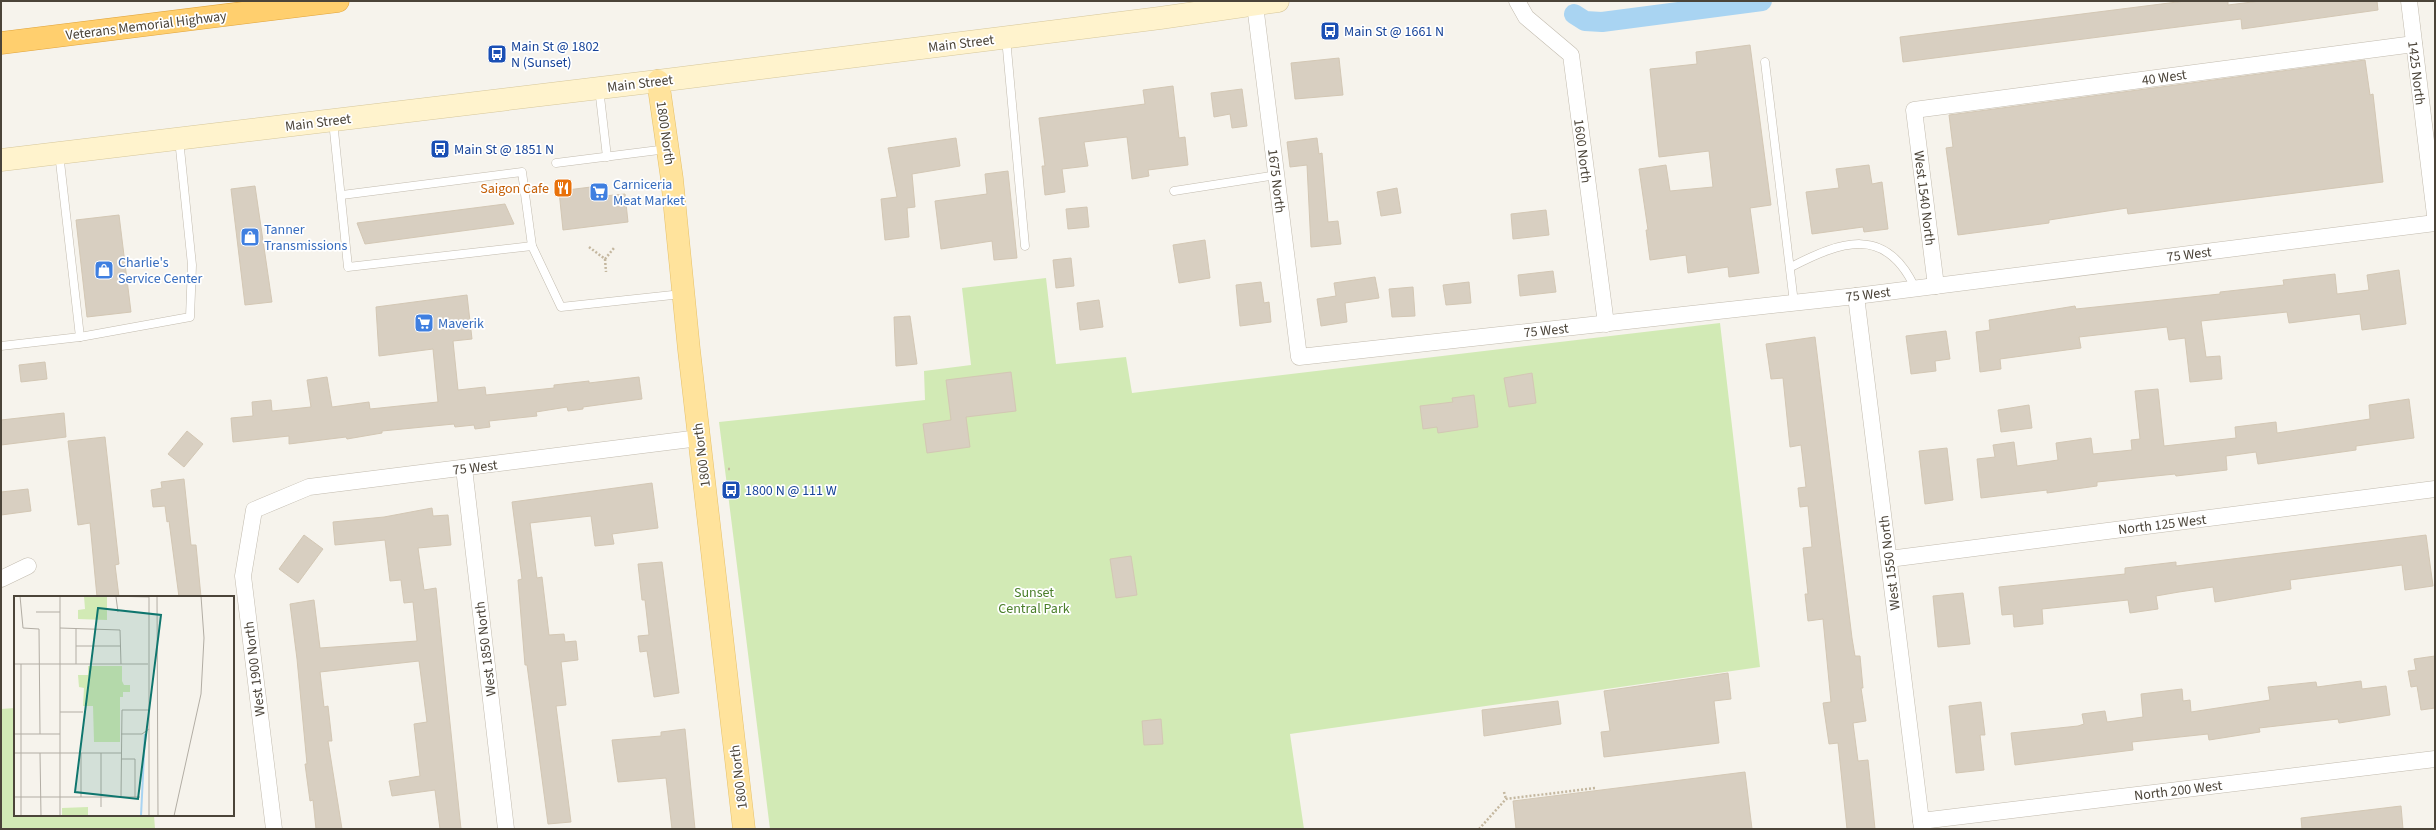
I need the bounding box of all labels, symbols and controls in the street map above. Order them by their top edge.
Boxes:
street label: Veterans Memorial Highway [64,6,228,46]
bus stop icon: Main St @ 1661 N [1319,20,1341,42]
place label: Main St @ 1661 N [1344,22,1444,42]
street label: Main Street [927,30,995,58]
place label: Main St @ 1802 N (Sunset) [511,37,599,73]
street label: 1425 North [2402,40,2430,106]
bus stop icon: Main St @ 1802 N (Sunset) [486,43,508,65]
street label: 40 West [2140,65,2188,91]
street label: Main Street [606,70,674,98]
street label: 1800 North [651,100,679,166]
street label: Main Street [284,109,352,137]
street label: 1600 North [1568,118,1596,184]
bus stop icon: Main St @ 1851 N [429,138,451,160]
place label: Main St @ 1851 N [454,140,554,160]
street label: 1675 North [1262,148,1290,214]
street label: West 1540 North [1908,149,1940,247]
place label: Carniceria Meat Market [613,175,685,211]
restaurant icon: Saigon Cafe [552,177,574,199]
place label: Saigon Cafe [480,179,549,199]
supermarket icon: Carniceria Meat Market [588,181,610,203]
place label: Tanner Transmissions [264,220,347,256]
shop icon: Tanner Transmissions [239,226,261,248]
street label: 75 West [2166,242,2213,268]
place label: Charlie's Service Center [118,253,203,289]
shop icon: Charlie's Service Center [93,259,115,281]
street label: 75 West [1845,282,1892,308]
supermarket icon: Maverik [413,312,435,334]
place label: Maverik [438,314,484,334]
street label: 75 West [1523,319,1570,343]
street label: 1800 North [688,422,716,488]
street label: 75 West [452,455,499,481]
bus stop icon: 1800 N @ 111 W [720,479,742,501]
place label: 1800 N @ 111 W [745,481,837,501]
street label: North 125 West [2117,510,2208,540]
street label: West 1550 North [1874,514,1906,612]
park label: Sunset Central Park [998,583,1070,619]
inset map [14,596,234,816]
street label: West 1850 North [470,600,502,698]
street label: West 1900 North [239,620,271,718]
street label: 1800 North [725,744,753,810]
street label: North 200 West [2133,776,2224,806]

